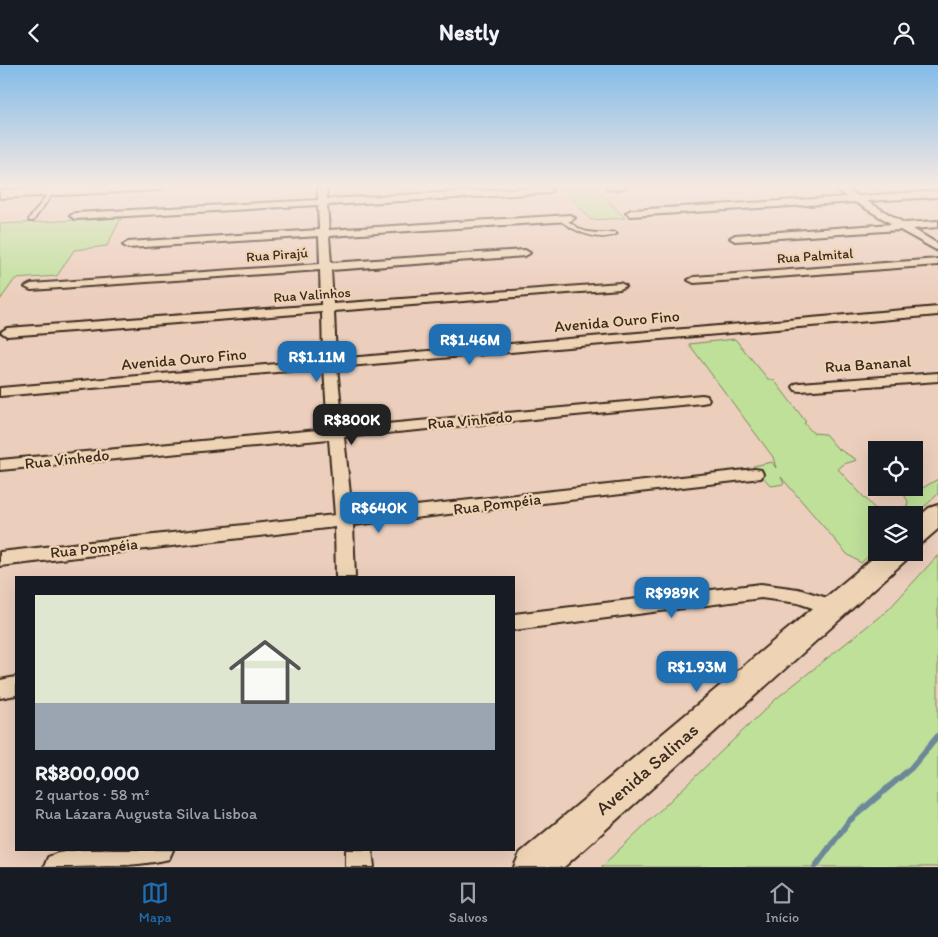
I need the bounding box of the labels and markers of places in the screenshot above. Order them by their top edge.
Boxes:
pin: R$1.46M [424,323,516,366]
pin: R$1.11M [271,341,363,383]
pin: R$800K [311,403,393,446]
pin: R$640K [338,491,420,534]
pin: R$989K [631,577,713,619]
pin: R$1.93M [651,651,743,693]

